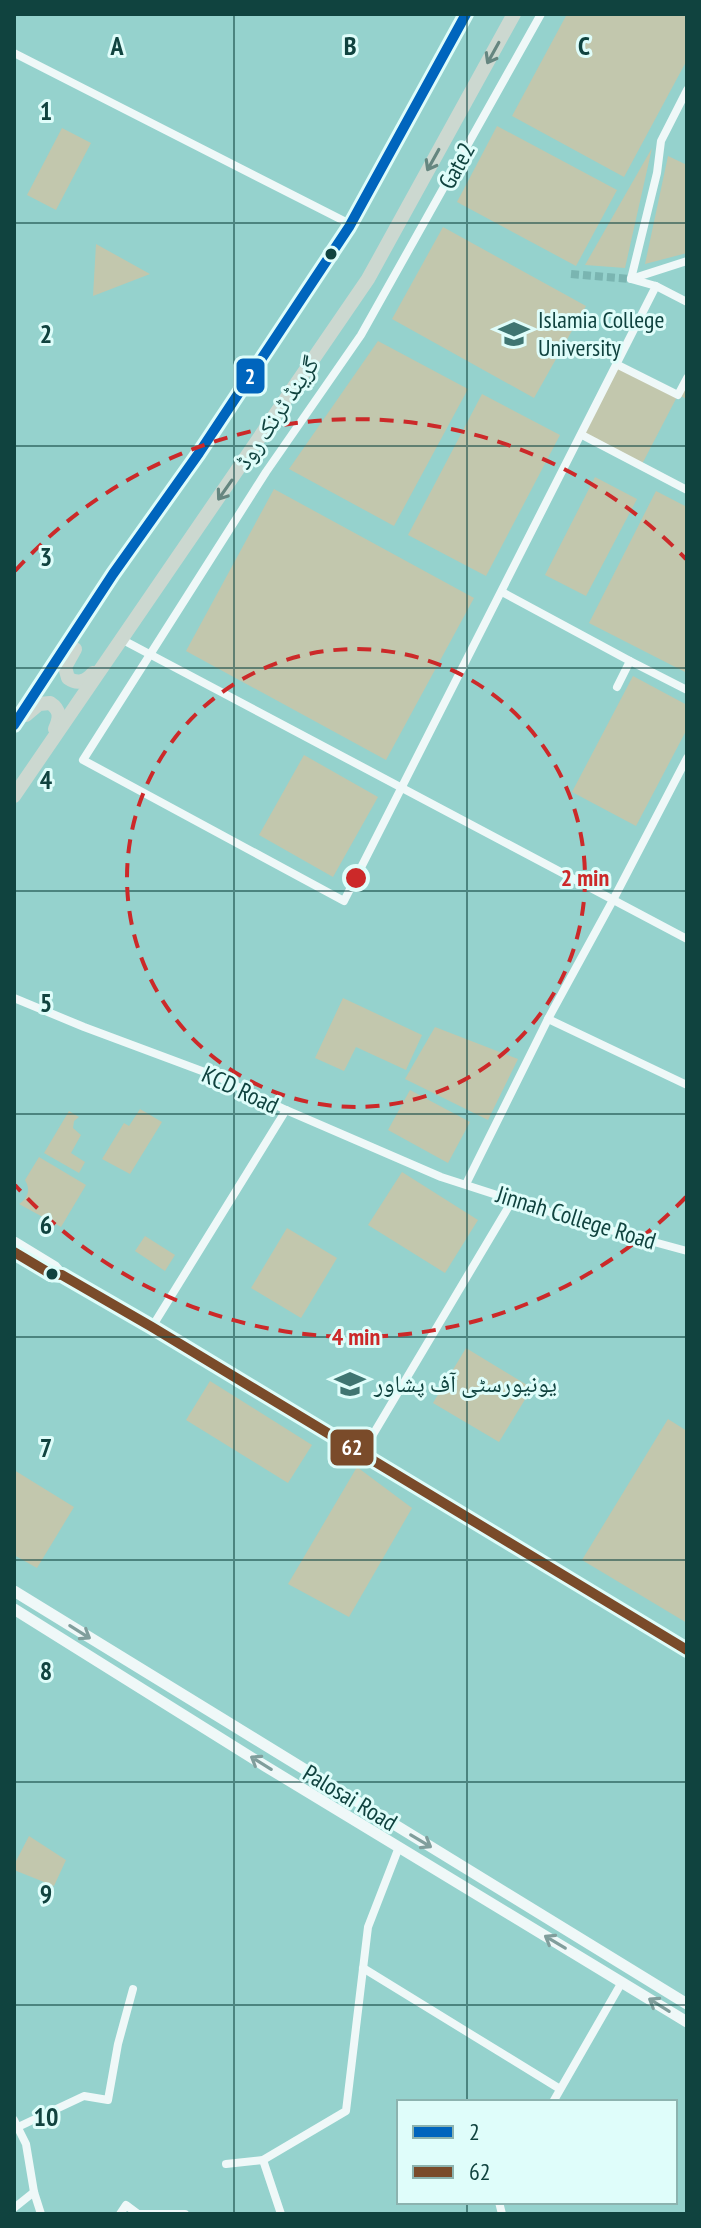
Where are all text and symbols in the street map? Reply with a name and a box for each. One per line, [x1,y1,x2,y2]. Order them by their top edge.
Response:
text: A [109,29,124,62]
text: B [344,29,357,62]
text: C [578,29,590,62]
one-way arrow [484,41,500,64]
text: 1 [40,94,52,127]
street label: Gate2 [431,137,482,194]
one-way arrow [425,148,441,171]
unlabelled marker [323,246,339,262]
place label: Islamia College University [538,304,664,363]
text: 2 [40,317,52,350]
school or university icon: Islamia College University [497,317,531,351]
street label: گرینڈ ٹرنک روڈ [227,350,326,475]
line badge: 2 [235,357,266,395]
text: 2 [245,362,255,390]
one-way arrow [217,479,233,501]
text: 3 [40,540,52,573]
text: 4 [40,763,53,796]
text: 2 min [561,862,609,893]
centre of rings [342,864,370,892]
text: 5 [40,986,52,1019]
street label: KCD Road [197,1058,283,1121]
street label: Jinnah College Road [492,1178,660,1256]
text: 6 [40,1208,52,1241]
unlabelled marker [44,1266,60,1282]
text: 4 min [332,1321,380,1352]
school or university icon: یونیورسٹی آف پشاور [333,1367,367,1401]
place label: یونیورسٹی آف پشاور [373,1368,557,1399]
line badge: 62 [329,1428,375,1467]
text: 7 [40,1431,52,1464]
text: 62 [341,1433,363,1461]
one-way arrow [68,1624,91,1640]
text: 8 [40,1654,52,1687]
one-way arrow [250,1755,273,1771]
street label: Palosai Road [297,1757,403,1838]
one-way arrow [409,1834,432,1850]
text: 9 [40,1877,52,1910]
one-way arrow [544,1933,567,1949]
one-way arrow [648,1996,671,2012]
text: 10 [34,2100,58,2133]
legend [397,2100,677,2204]
text: 2 [469,2116,480,2147]
text: 62 [469,2156,491,2187]

